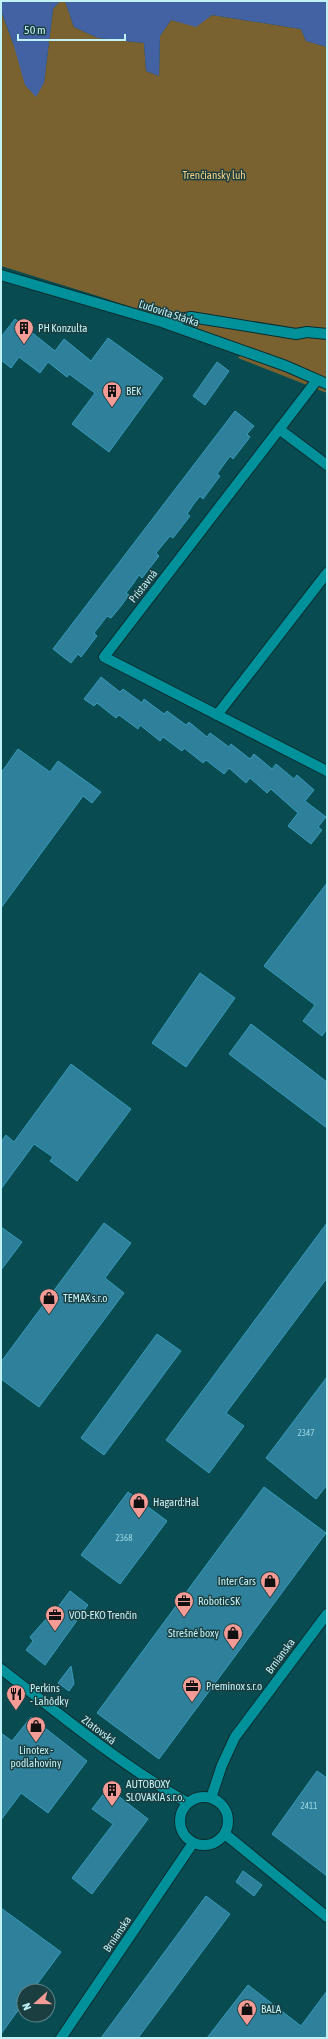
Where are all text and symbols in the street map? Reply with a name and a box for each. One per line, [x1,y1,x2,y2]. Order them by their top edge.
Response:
scale bar [18,16,125,42]
text: 50 m [24,23,46,37]
park label: Trenčiansky luh [182,169,246,181]
street label: Ľudovíta Stárka [137,298,201,328]
building icon: PH Konzulta [13,317,35,345]
place label: PH Konzulta [38,322,87,334]
building icon: BEK [101,380,123,408]
place label: BEK [126,385,142,397]
street label: Prístavná [126,567,160,605]
shop icon: TEMAX s.r.o [38,1287,60,1315]
place label: TEMAX s.r.o [63,1292,108,1304]
house number: 2347 [298,1428,314,1438]
shop icon: Hagard:Hal [128,1491,150,1519]
place label: Hagard:Hal [153,1496,199,1508]
house number: 2368 [116,1533,132,1543]
shop icon: Inter Cars [259,1570,281,1598]
place label: Inter Cars [218,1575,256,1587]
office icon: Robotic SK [173,1590,195,1618]
place label: Robotic SK [198,1595,241,1607]
office icon: VOD-EKO Trenčín [44,1604,66,1632]
place label: VOD-EKO Trenčín [69,1609,137,1621]
shop icon: Strešné boxy [222,1622,244,1650]
place label: Strešné boxy [168,1627,219,1639]
street label: Brnianska [263,1636,297,1676]
office icon: Preminox s.r.o [181,1675,203,1703]
place label: Preminox s.r.o [206,1680,262,1692]
place label: Perkins - Lahôdky [30,1682,69,1707]
restaurant icon: Perkins - Lahôdky [5,1683,27,1711]
street label: Zlatovská [80,1713,118,1747]
shop icon: Linotex - podlahoviny [25,1715,47,1743]
place label: Linotex - podlahoviny [11,1744,62,1769]
place label: AUTOBOXY SLOVAKIA s.r.o. [126,1778,184,1803]
building icon: AUTOBOXY SLOVAKIA s.r.o. [101,1779,123,1807]
house number: 2411 [301,1801,317,1811]
street label: Brnianska [101,1914,133,1954]
north arrow [16,1983,56,2023]
shop icon: BALA [236,1998,258,2026]
text: N [20,2001,33,2012]
place label: BALA [261,2003,282,2015]

